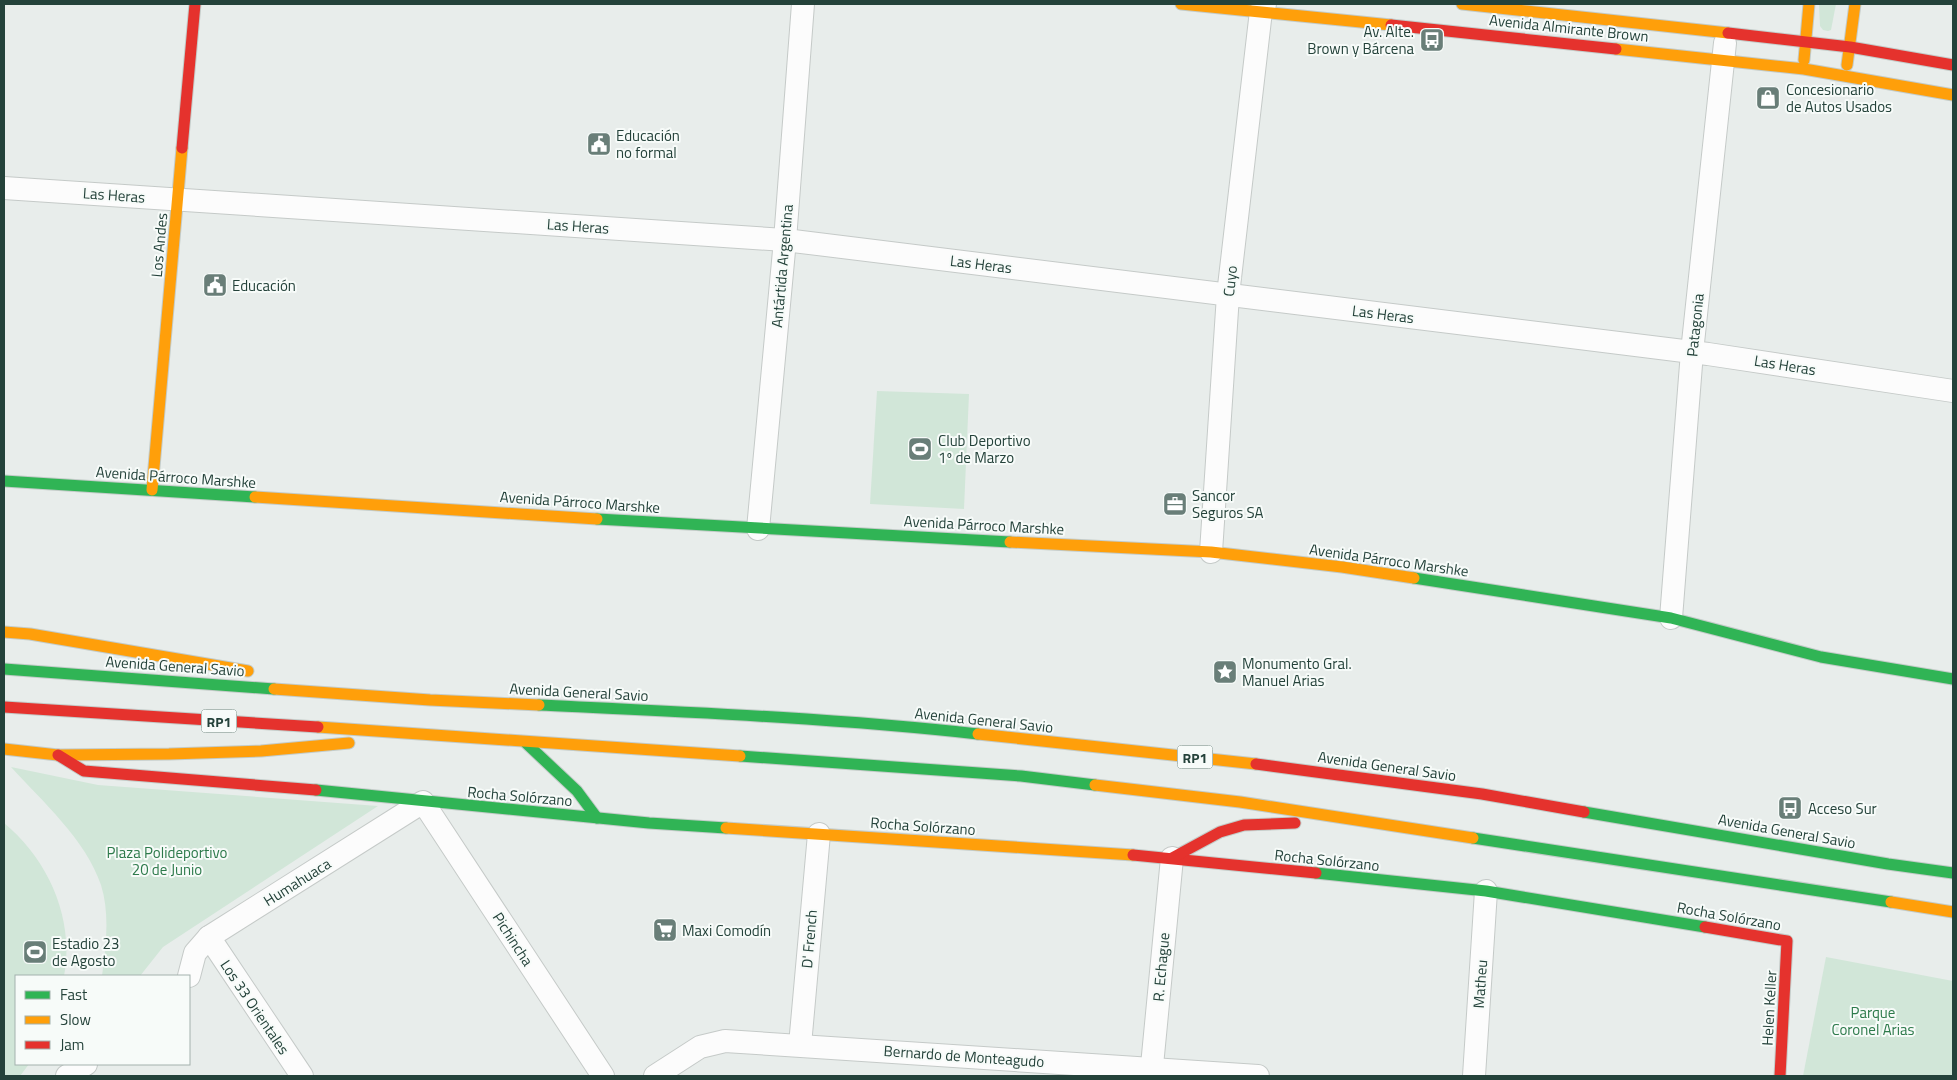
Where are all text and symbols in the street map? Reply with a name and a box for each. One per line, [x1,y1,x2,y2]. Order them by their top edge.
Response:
street label: Avenida Almirante Brown [1488,8,1650,48]
place label: Av. Alte. Brown y Bárcena [1307,20,1414,60]
bus stop icon: Av. Alte. Brown y Bárcena [1419,27,1445,53]
place label: Concesionario de Autos Usados [1786,78,1892,118]
shop icon: Concesionario de Autos Usados [1755,85,1781,111]
place label: Educación no formal [616,124,680,164]
public building icon: Educación no formal [586,131,612,157]
street label: Las Heras [82,181,146,209]
street label: Antártida Argentina [765,203,799,329]
street label: Los Andes [145,212,173,278]
street label: Las Heras [546,212,610,240]
street label: Las Heras [949,249,1013,279]
street label: Cuyo [1217,264,1243,298]
public building icon: Educación [202,272,228,298]
place label: Educación [232,274,296,297]
street label: Patagonia [1680,292,1710,358]
street label: Las Heras [1351,299,1415,329]
street label: Las Heras [1752,349,1818,381]
place label: Club Deportivo 1º de Marzo [938,429,1031,469]
sports icon: Club Deportivo 1º de Marzo [907,436,933,462]
street label: Avenida Párroco Marshke [95,460,257,494]
place label: Sancor Seguros SA [1192,484,1264,524]
street label: Avenida Párroco Marshke [499,485,661,519]
office icon: Sancor Seguros SA [1162,491,1188,517]
street label: Avenida Párroco Marshke [903,509,1065,541]
street label: Avenida Párroco Marshke [1308,537,1470,583]
street label: Avenida General Savio [105,650,245,682]
place label: Monumento Gral. Manuel Arias [1242,652,1352,692]
place icon: Monumento Gral. Manuel Arias [1212,659,1238,685]
street label: Avenida General Savio [509,677,649,707]
street label: Avenida General Savio [914,701,1055,739]
road number: RP1 [202,709,236,732]
street label: Avenida General Savio [1316,745,1458,787]
road number: RP1 [1178,746,1212,769]
street label: Rocha Solórzano [467,780,574,812]
bus stop icon: Acceso Sur [1777,795,1803,821]
place label: Acceso Sur [1808,797,1877,820]
street label: Avenida General Savio [1716,808,1858,854]
street label: Rocha Solórzano [870,811,976,841]
park label: Plaza Polideportivo 20 de Junio [106,841,228,881]
street label: Rocha Solórzano [1273,843,1381,877]
street label: Humahuaca [259,852,336,912]
street label: Rocha Solórzano [1675,896,1783,936]
street label: Pichincha [487,907,539,971]
street label: D' French [795,909,823,969]
supermarket icon: Maxi Comodín [652,917,678,943]
place label: Maxi Comodín [682,919,771,942]
street label: R. Echague [1147,931,1175,1003]
place label: Estadio 23 de Agosto [52,932,119,972]
sports icon: Estadio 23 de Agosto [22,939,48,965]
street label: Los 33 Orientales [215,955,295,1059]
street label: Matheu [1467,959,1493,1009]
street label: Helen Keller [1756,970,1782,1046]
legend [15,975,190,1065]
text: Fast [60,983,88,1006]
park label: Parque Coronel Arias [1831,1001,1915,1041]
text: Slow [60,1008,91,1031]
text: Jam [60,1033,84,1056]
street label: Bernardo de Monteagudo [883,1039,1045,1073]

